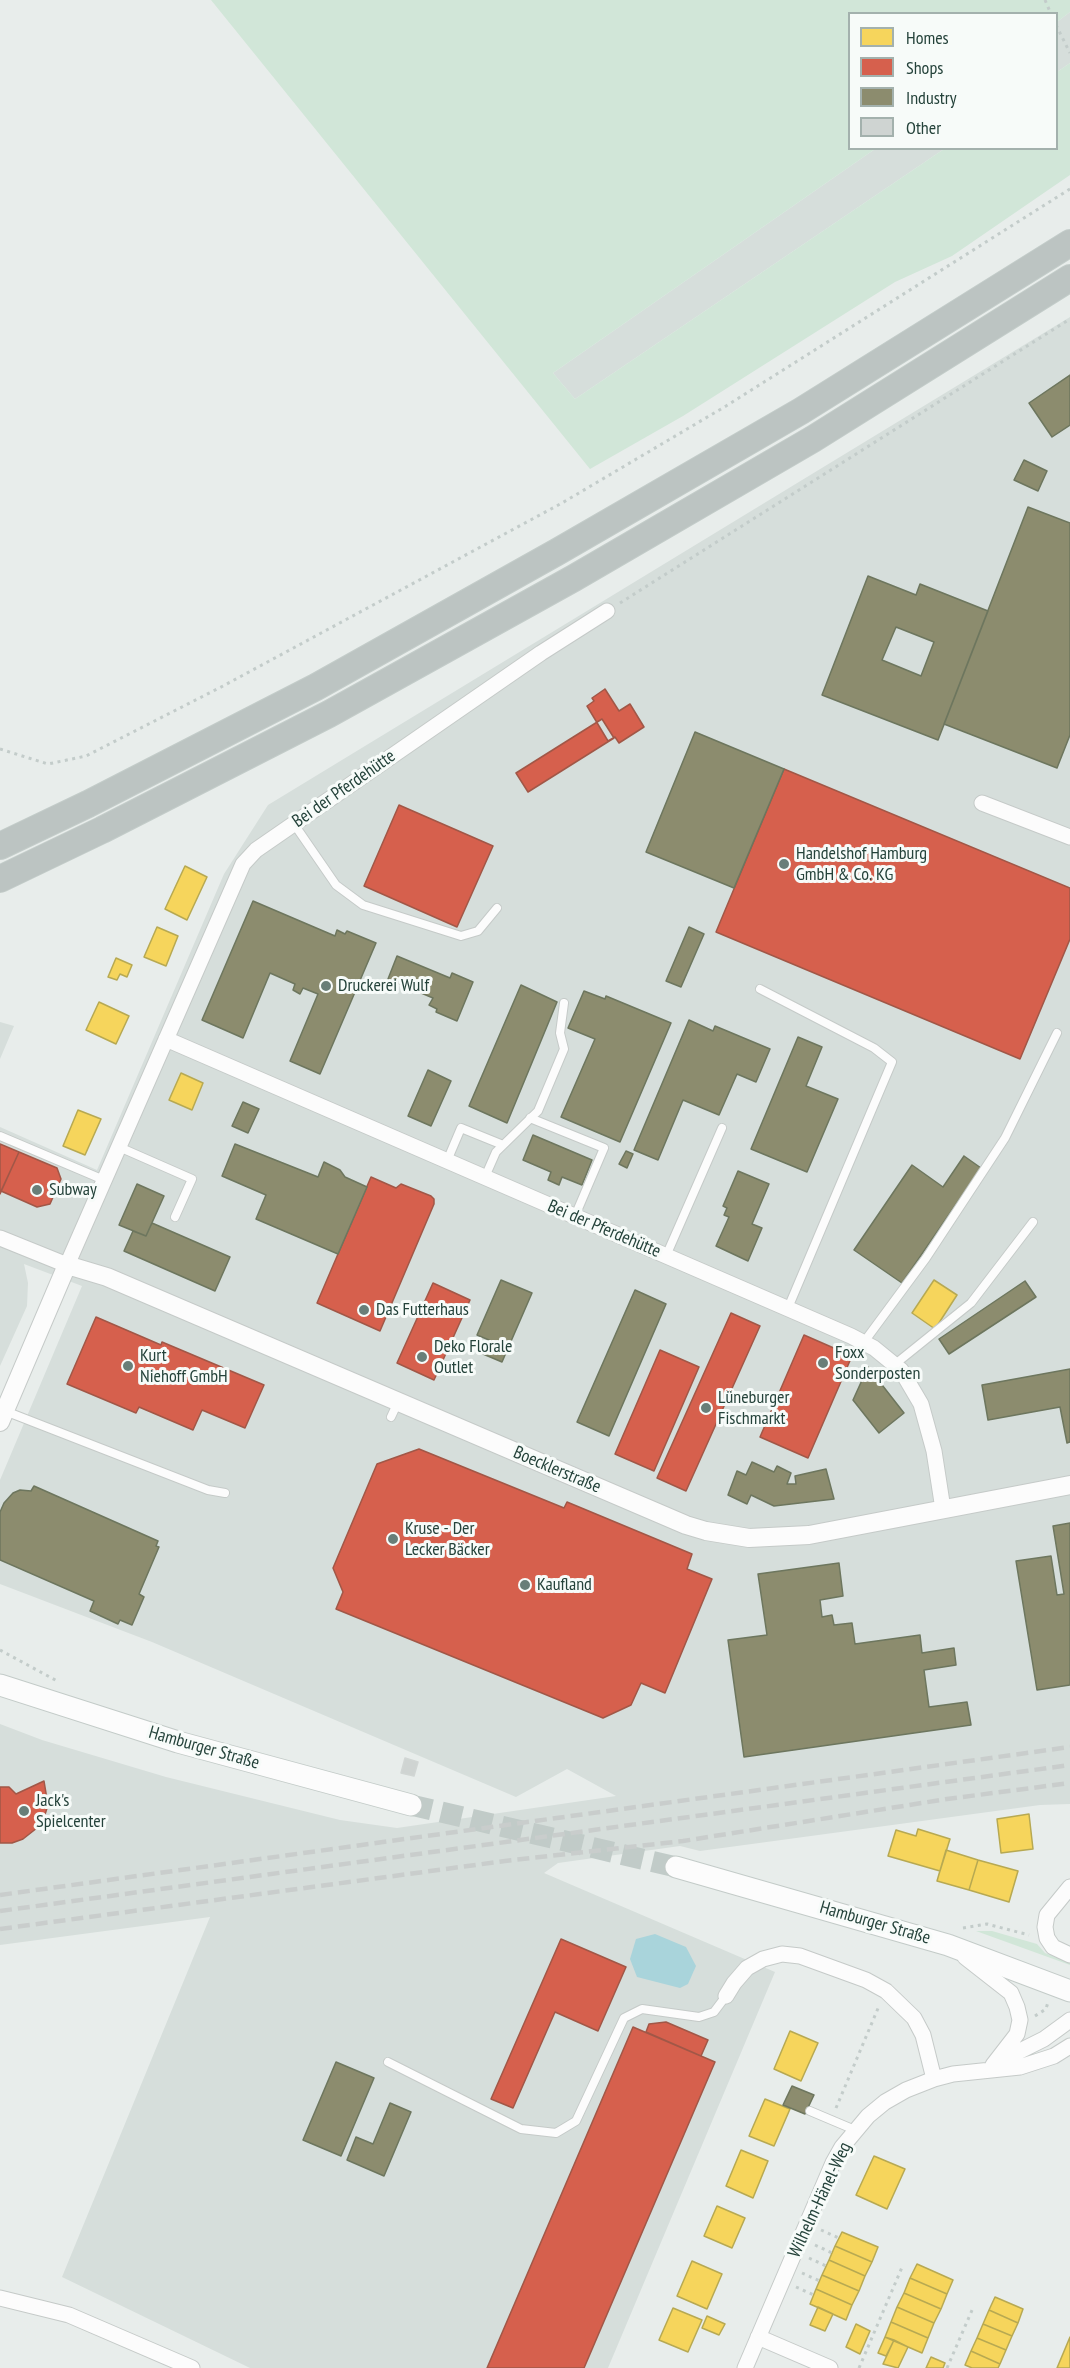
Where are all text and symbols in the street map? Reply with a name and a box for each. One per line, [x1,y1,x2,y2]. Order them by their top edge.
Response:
legend [848,12,1058,150]
text: Homes [906,26,949,49]
text: Shops [906,56,943,79]
text: Industry [906,86,956,109]
text: Other [906,116,941,139]
street label: Bei der Pferdehütte [288,746,400,832]
place label: Handelshof Hamburg GmbH & Co. KG [796,843,927,886]
marker: Handelshof Hamburg GmbH & Co. KG [777,857,791,871]
place label: Druckerei Wulf [338,975,429,997]
marker: Druckerei Wulf [319,979,333,993]
place label: Subway [49,1179,97,1201]
marker: Subway [30,1183,44,1197]
street label: Bei der Pferdehütte [544,1195,664,1263]
place label: Das Futterhaus [376,1299,469,1321]
marker: Das Futterhaus [357,1303,371,1317]
place label: Deko Florale Outlet [434,1336,512,1378]
place label: Foxx Sonderposten [835,1342,920,1384]
place label: Kurt Niehoff GmbH [140,1345,228,1388]
marker: Deko Florale Outlet [415,1350,429,1364]
marker: Foxx Sonderposten [816,1356,830,1370]
marker: Kurt Niehoff GmbH [121,1359,135,1373]
place label: Lüneburger Fischmarkt [718,1387,789,1430]
marker: Lüneburger Fischmarkt [699,1401,713,1415]
street label: Boecklerstraße [510,1442,604,1498]
place label: Kruse - Der Lecker Bäcker [405,1518,490,1561]
marker: Kruse - Der Lecker Bäcker [386,1532,400,1546]
place label: Kaufland [537,1574,592,1596]
marker: Kaufland [518,1578,532,1592]
street label: Hamburger Straße [146,1722,262,1774]
place label: Jack's Spielcenter [36,1790,106,1832]
marker: Jack's Spielcenter [17,1804,31,1818]
street label: Hamburger Straße [817,1897,933,1949]
street label: Wilhelm-Hänel-Weg [784,2139,856,2261]

